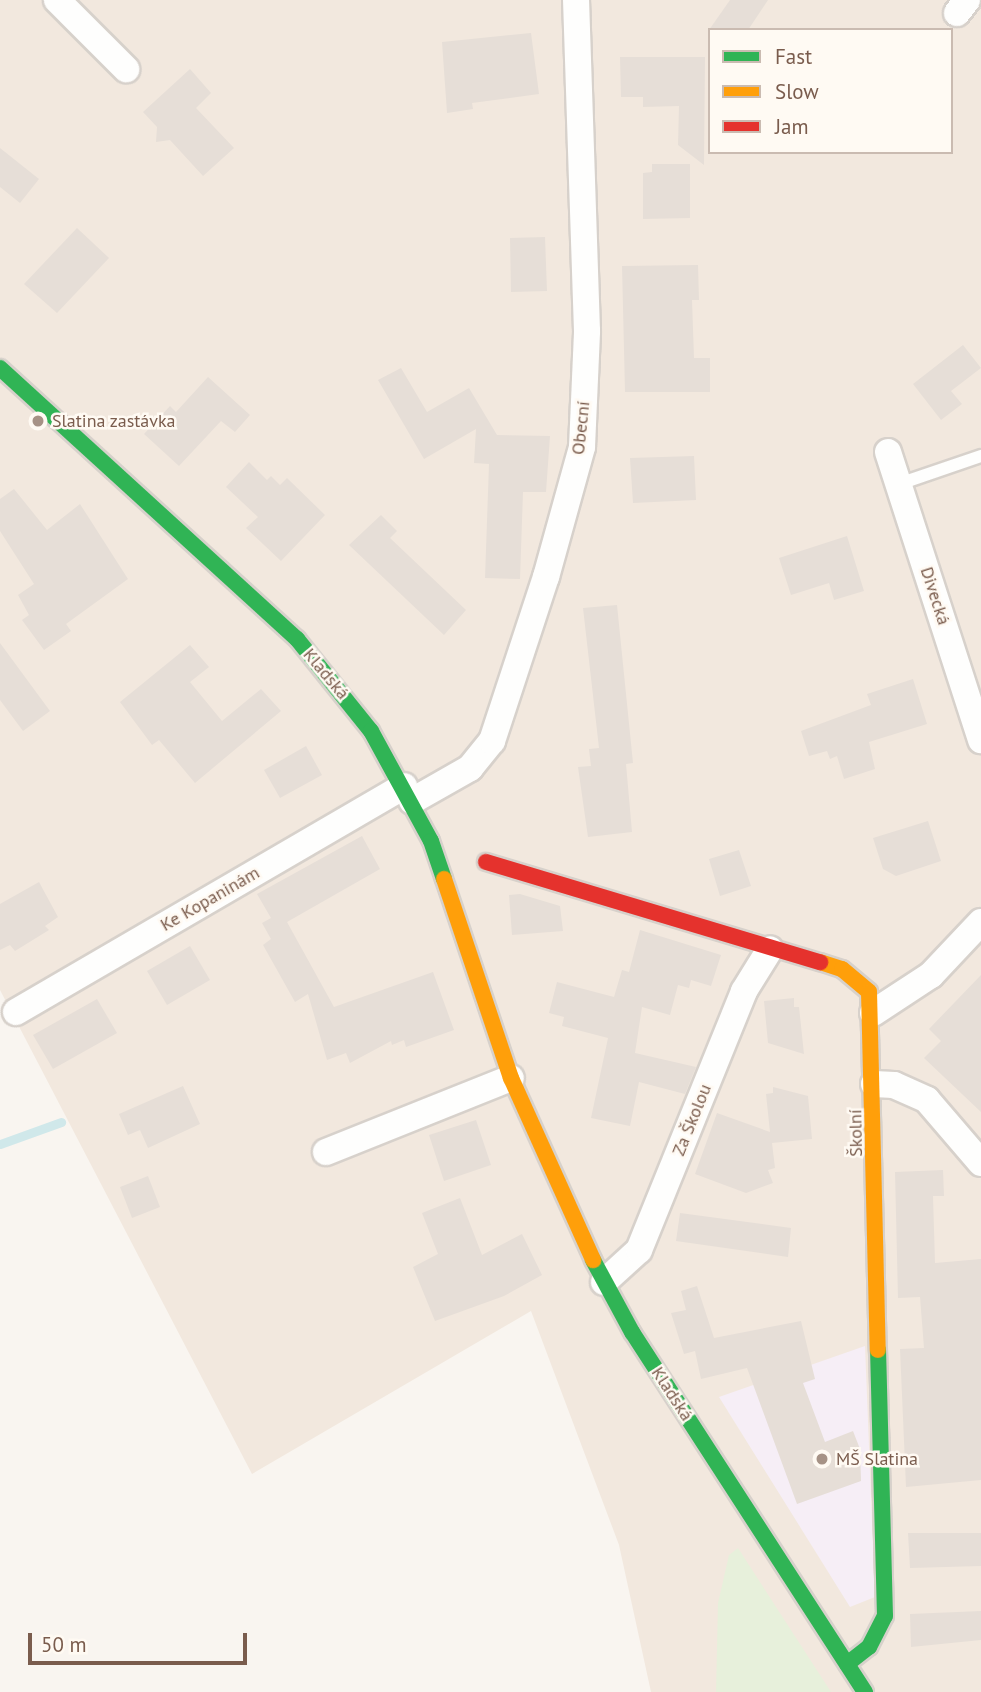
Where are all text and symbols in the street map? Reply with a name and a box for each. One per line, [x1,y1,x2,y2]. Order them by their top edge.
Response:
legend [708,28,953,154]
text: Fast [775,43,812,70]
text: Slow [775,78,819,105]
text: Jam [775,113,809,140]
street label: Obecní [567,400,595,456]
place label: Slatina zastávka [52,410,176,432]
marker: Slatina zastávka [30,413,46,429]
street label: Divecká [916,564,954,628]
street label: Kladská [298,644,354,704]
street label: Ke Kopaninám [157,862,263,936]
street label: Za Školou [668,1081,716,1159]
street label: Školní [845,1109,867,1157]
street label: Kladská [647,1363,697,1425]
place label: MŠ Slatina [836,1448,918,1470]
marker: MŠ Slatina [814,1451,830,1467]
scale bar [32,1618,250,1662]
text: 50 m [41,1631,87,1658]

